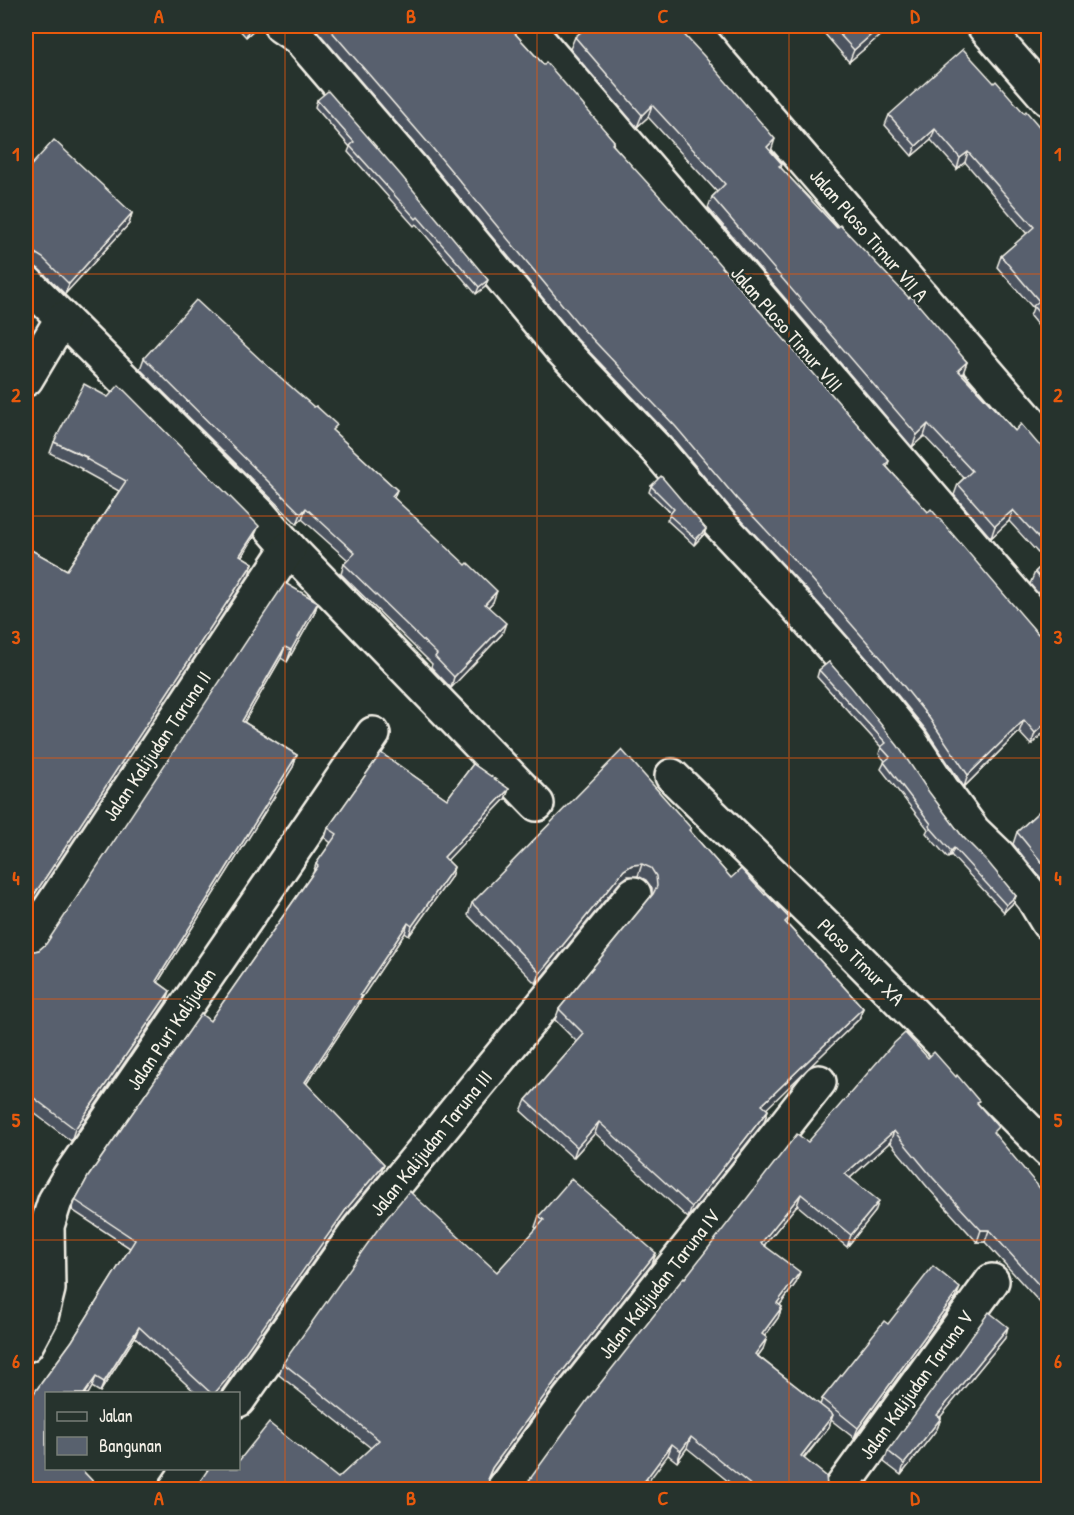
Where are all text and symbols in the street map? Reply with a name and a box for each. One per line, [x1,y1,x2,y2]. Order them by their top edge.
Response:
text: A [154,2,164,29]
text: B [406,2,416,29]
text: C [658,2,669,29]
text: D [910,2,920,29]
text: 1 [12,140,20,167]
text: 1 [1054,140,1062,167]
street label: Jalan Ploso Timur VII A [804,162,935,307]
street label: Jalan Ploso Timur VIII [725,260,850,397]
text: 2 [11,381,21,408]
text: 2 [1053,381,1063,408]
text: 3 [12,623,21,650]
text: 3 [1054,623,1063,650]
street label: Jalan Kalijudan Taruna II [96,665,217,826]
text: 4 [12,864,20,891]
text: 4 [1054,864,1062,891]
street label: Ploso Timur XA [812,912,911,1011]
street label: Jalan Puri Kalijudan [120,962,221,1095]
street label: Jalan Kalijudan Taruna III [363,1064,498,1221]
text: 5 [12,1106,21,1133]
text: 5 [1054,1106,1063,1133]
street label: Jalan Kalijudan Taruna IV [592,1203,726,1364]
street label: Jalan Kalijudan Taruna V [852,1304,979,1465]
text: 6 [12,1347,20,1374]
text: 6 [1054,1347,1062,1374]
legend [45,1392,240,1470]
text: Jalan [99,1403,133,1428]
text: Bangunan [99,1433,162,1458]
text: A [154,1484,164,1511]
text: B [406,1484,416,1511]
text: C [658,1484,669,1511]
text: D [910,1484,920,1511]

